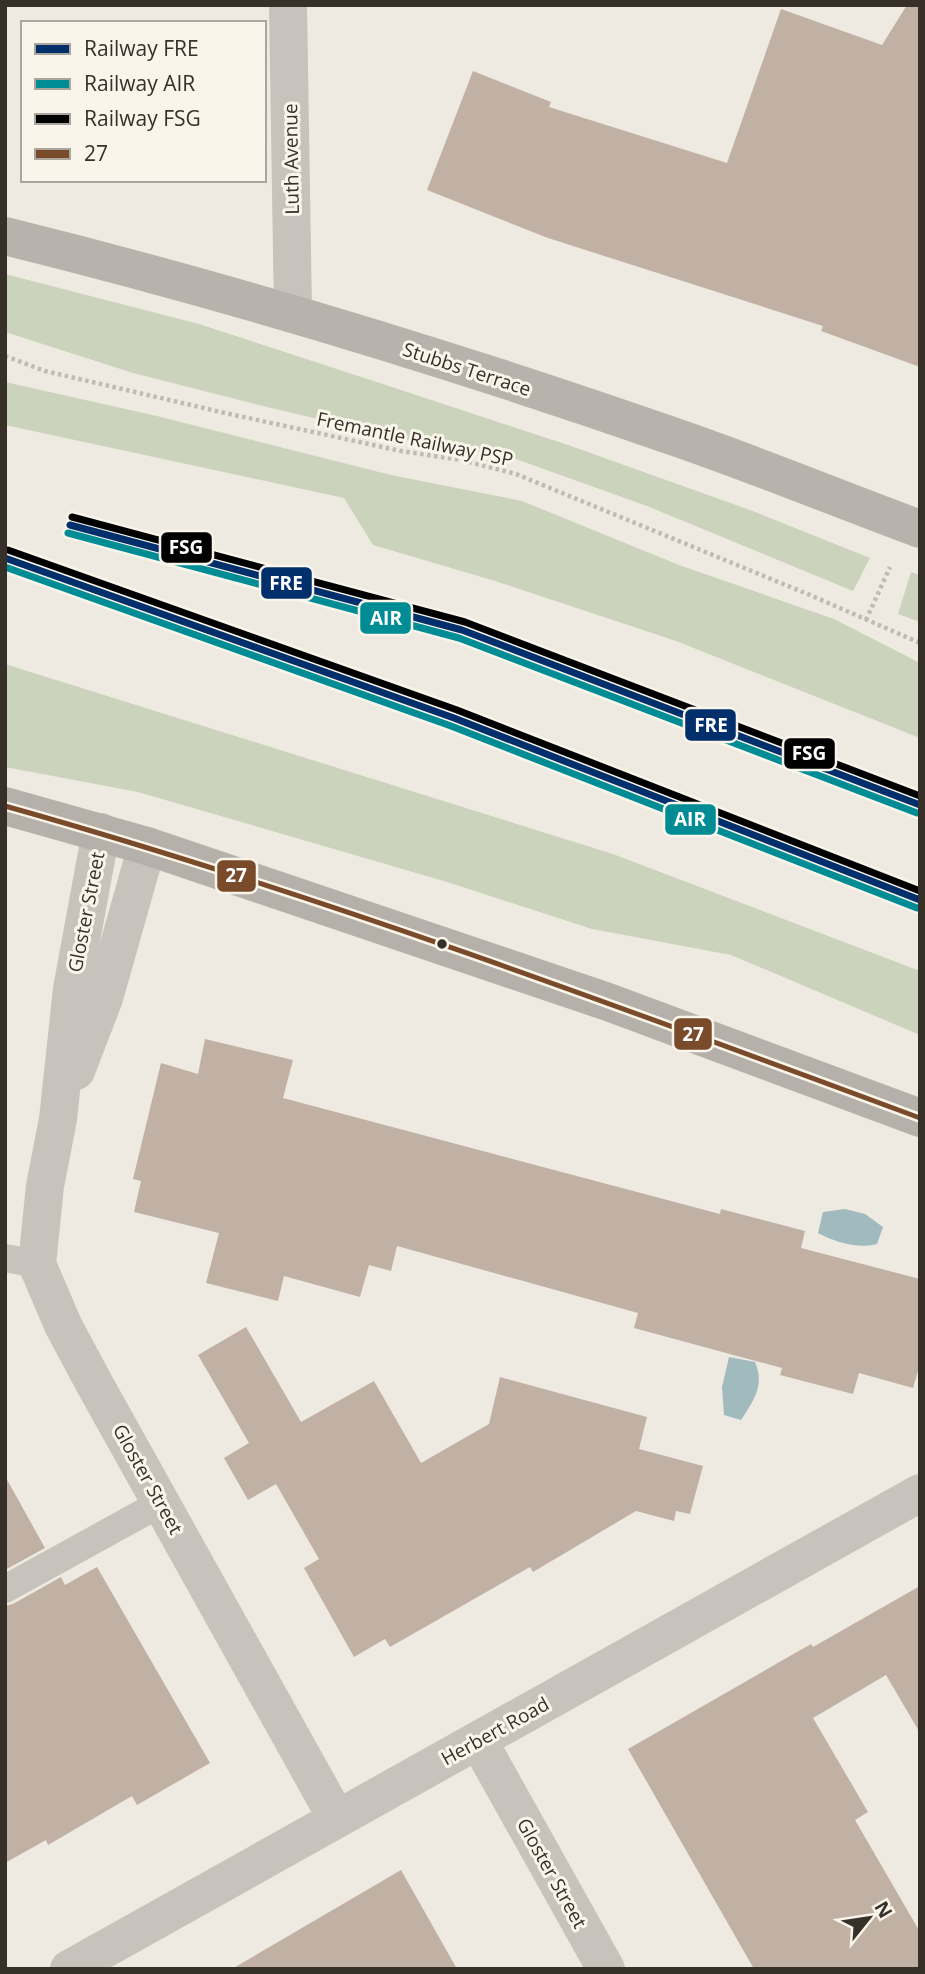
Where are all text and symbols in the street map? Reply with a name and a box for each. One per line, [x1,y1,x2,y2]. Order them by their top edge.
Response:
legend [21,21,266,182]
text: Railway FRE [84,34,199,62]
text: Railway AIR [84,69,195,97]
street label: Luth Avenue [277,103,305,215]
text: Railway FSG [84,104,201,132]
text: 27 [84,139,108,167]
street label: Stubbs Terrace [400,336,534,402]
street label: Fremantle Railway PSP [314,405,516,473]
line badge: FSG [160,531,213,564]
text: FSG [169,534,203,560]
line badge: FRE [260,566,313,600]
text: FRE [269,570,303,596]
line badge: AIR [359,601,412,635]
text: AIR [370,605,402,631]
line badge: FRE [684,708,737,742]
text: FRE [694,712,728,738]
line badge: FSG [783,737,836,770]
text: FSG [792,740,826,766]
line badge: AIR [664,803,717,836]
text: AIR [674,806,706,832]
street label: Gloster Street [62,849,110,975]
line badge: 27 [216,859,257,893]
text: 27 [225,862,247,888]
unlabelled marker [435,937,449,951]
line badge: 27 [673,1017,713,1051]
text: 27 [682,1021,704,1047]
street label: Gloster Street [107,1419,189,1539]
street label: Herbert Road [436,1691,554,1771]
street label: Gloster Street [511,1813,593,1933]
north arrow [834,1883,904,1953]
text: N [869,1896,899,1923]

